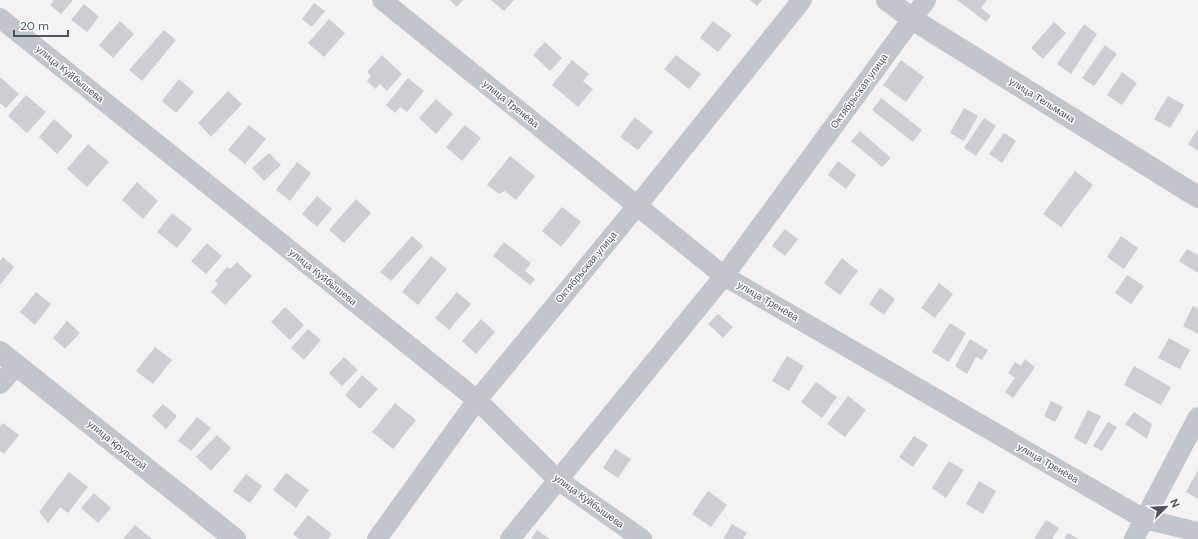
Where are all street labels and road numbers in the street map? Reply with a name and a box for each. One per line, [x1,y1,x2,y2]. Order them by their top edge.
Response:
street label: улица Куйбышева [33,43,107,106]
street label: Октябрьская улица [827,51,891,131]
street label: улица Тельмана [1007,74,1078,126]
street label: улица Тренёва [480,77,542,131]
street label: Октябрьская улица [552,228,620,305]
street label: улица Куйбышева [286,246,360,309]
street label: улица Тренёва [735,278,801,324]
street label: улица Крупской [85,417,149,473]
street label: улица Тренёва [1015,440,1081,486]
street label: улица Куйбышева [551,471,627,531]

